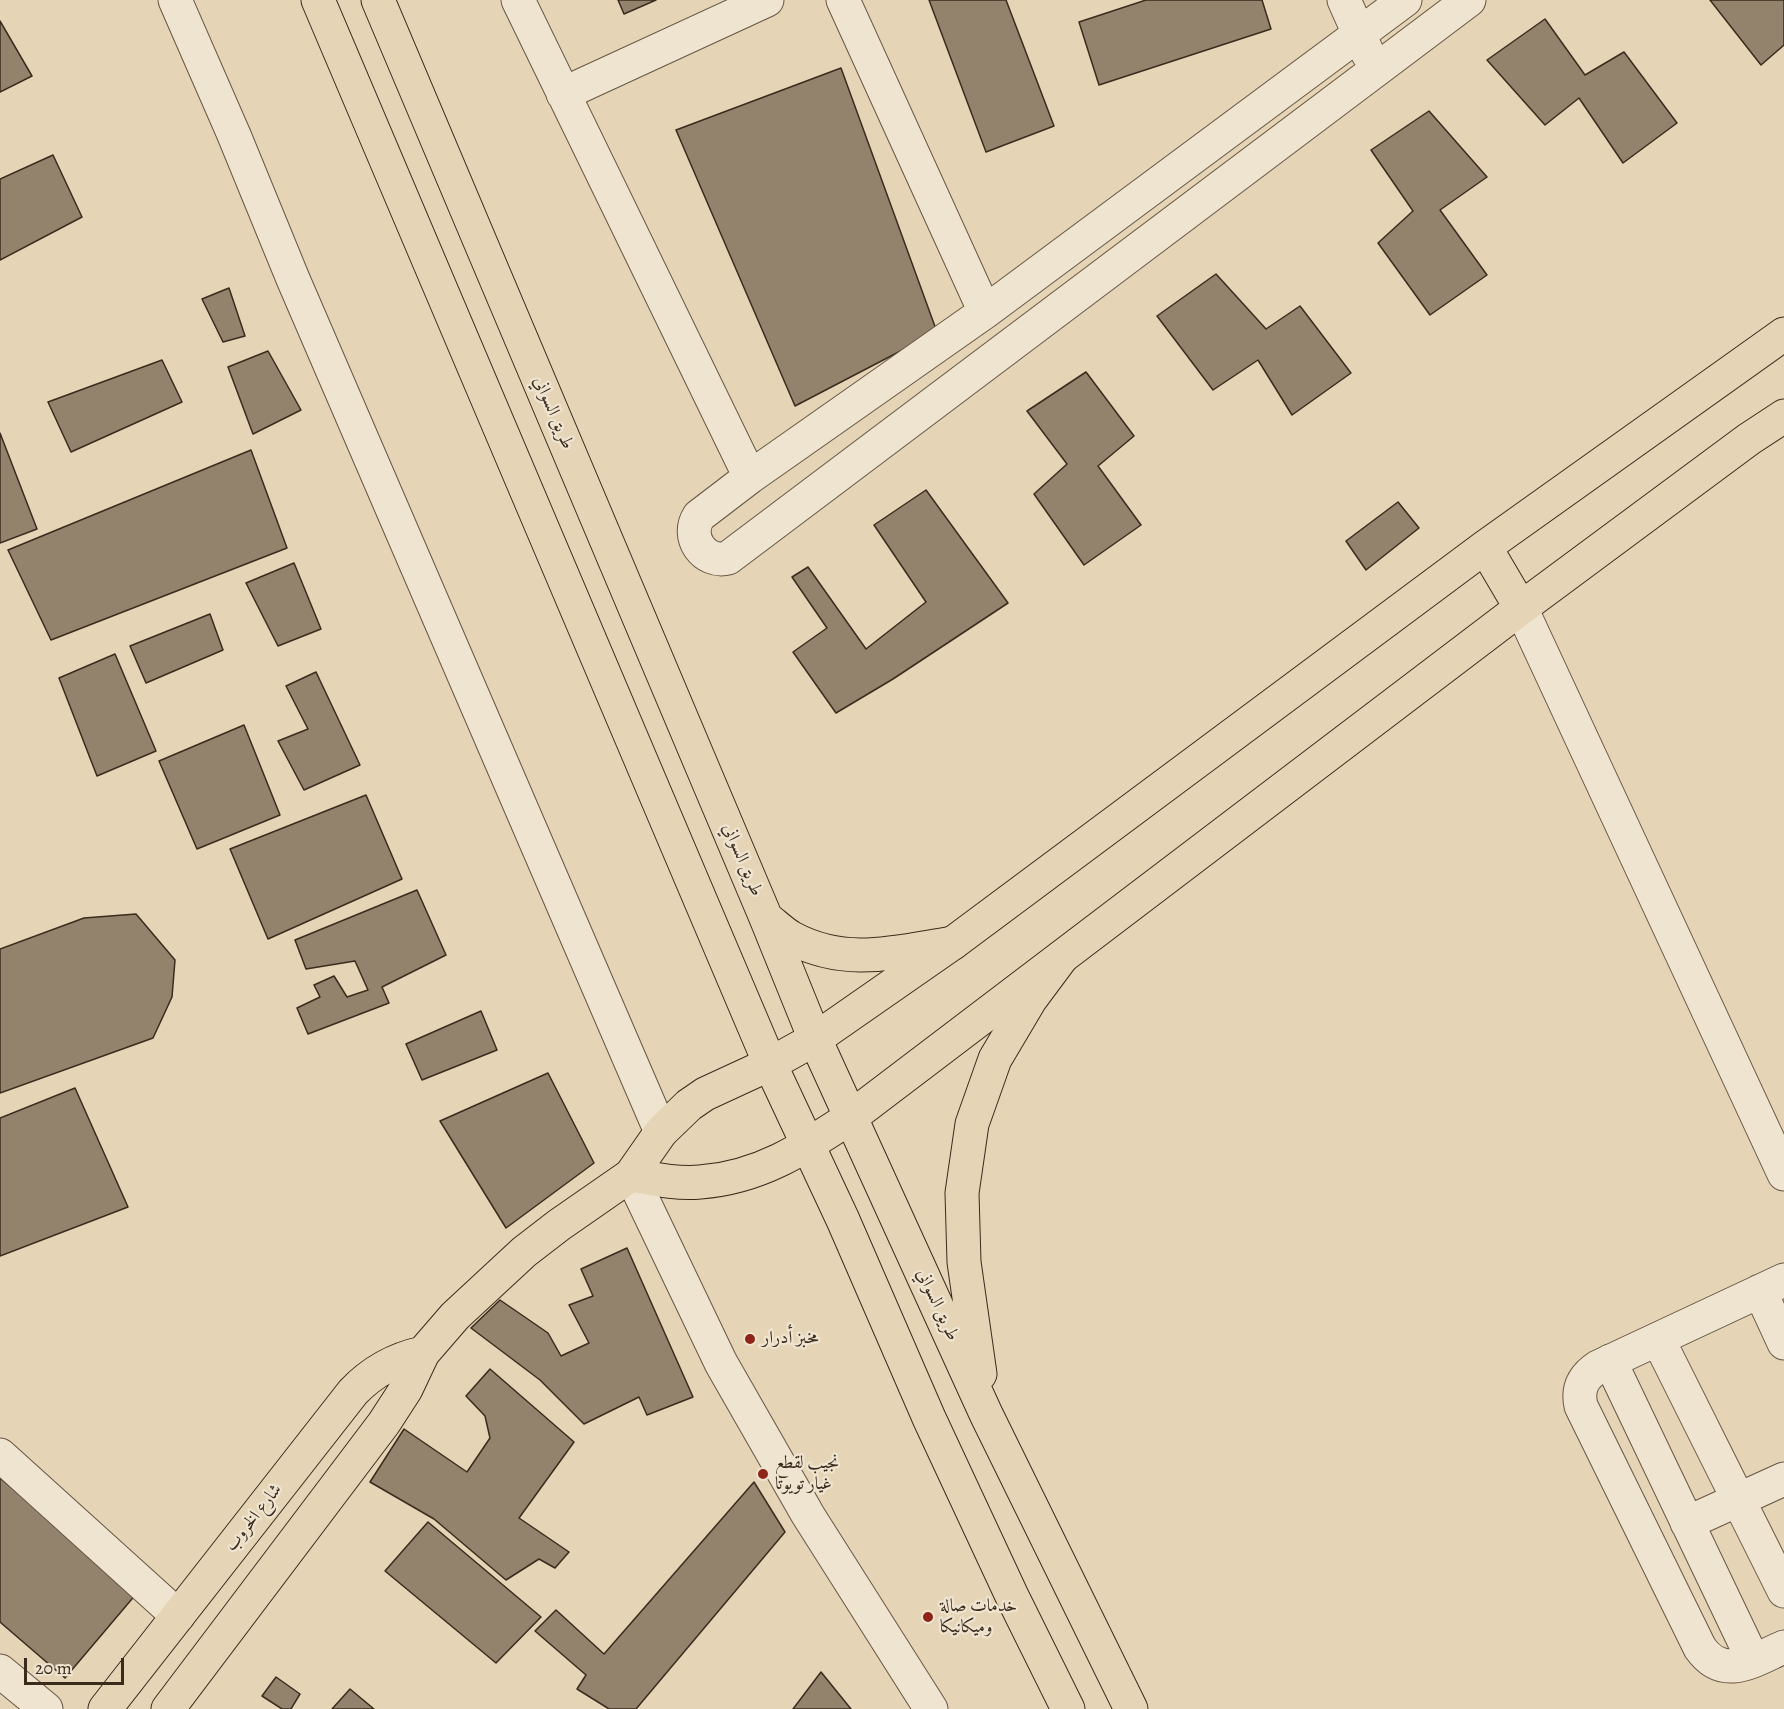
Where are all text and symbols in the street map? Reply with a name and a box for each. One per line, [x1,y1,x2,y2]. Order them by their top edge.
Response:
street label: طريق السواني [528,373,578,453]
street label: طريق السواني [717,820,767,900]
street label: طريق السواني [911,1266,963,1344]
place label: مخبز أدرار [762,1328,819,1350]
marker: مخبز أدرار [743,1332,757,1346]
place label: نجيب لقطع غيار تويوتا [775,1453,839,1496]
marker: نجيب لقطع غيار تويوتا [756,1467,770,1481]
street label: شارع الخروب [221,1480,287,1556]
place label: خدمات صالة وميكانيكا [940,1596,1017,1638]
marker: خدمات صالة وميكانيكا [921,1610,935,1624]
scale bar [27,1646,128,1684]
text: 20 m [35,1656,72,1680]

